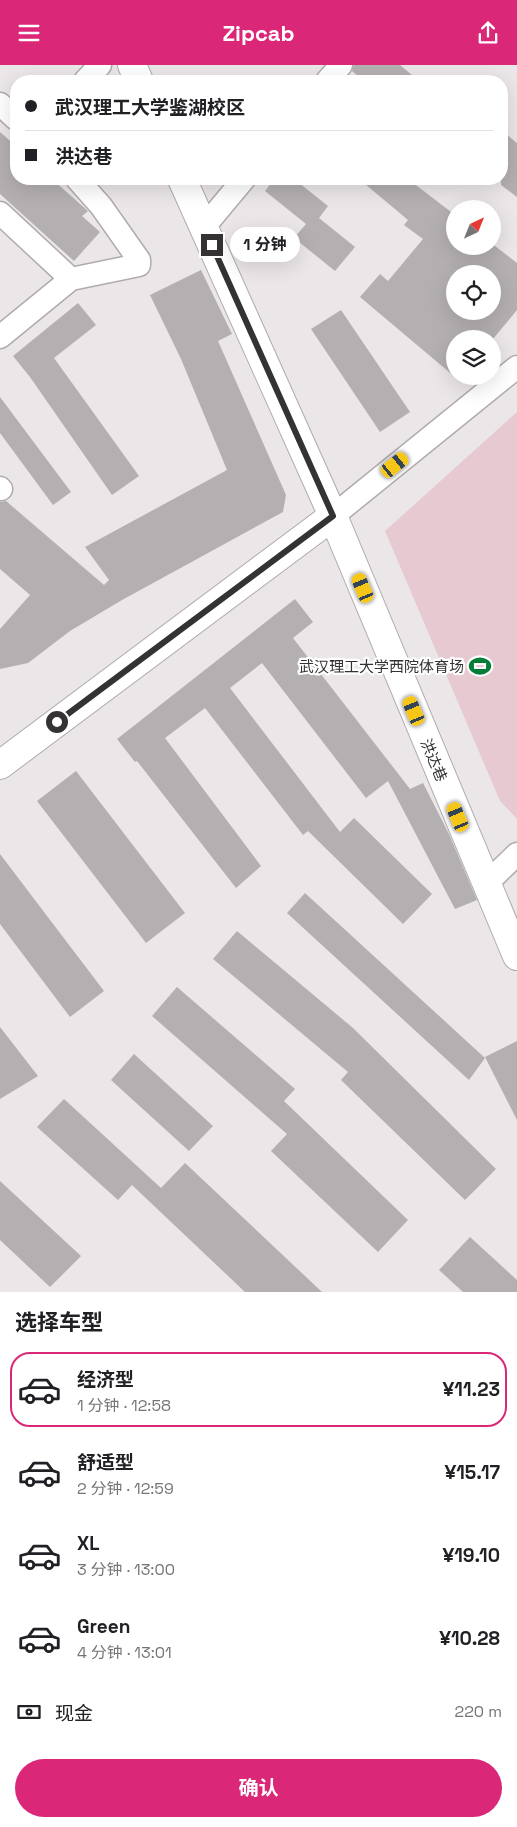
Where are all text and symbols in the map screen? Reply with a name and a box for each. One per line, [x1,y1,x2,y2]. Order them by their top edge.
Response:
icon: menu [15,19,43,47]
text: Zipcab [222,19,295,47]
icon: share [474,19,502,47]
text: 武汉理工大学鉴湖校区 [55,95,245,120]
text: 洪达巷 [55,144,112,169]
north arrow [446,200,501,255]
map controls [446,200,501,385]
callout: 1 分钟 [230,227,300,263]
route end [201,234,223,256]
text: 1 分钟 [243,234,287,255]
button: locate [446,265,501,320]
button: layers [446,330,501,385]
car [378,450,411,480]
car [350,571,375,605]
sports icon: 武汉理工大学西院体育场 [467,653,493,679]
place label: 武汉理工大学西院体育场 [299,657,464,676]
car [401,694,426,728]
route start [46,711,68,733]
street label: 洪达巷 [416,736,452,784]
car [445,800,470,834]
text: 选择车型 [15,1308,103,1336]
icon: car [17,1367,62,1412]
text: 经济型 [77,1367,134,1392]
text: ¥11.23 [443,1377,500,1402]
text: 1 分钟 · 12:58 [77,1395,171,1416]
icon: car [17,1450,62,1495]
text: 舒适型 [77,1450,134,1475]
text: ¥15.17 [444,1460,500,1485]
text: 2 分钟 · 12:59 [77,1478,174,1499]
text: XL [77,1531,100,1556]
icon: car [17,1533,62,1578]
text: ¥19.10 [443,1543,500,1568]
text: 3 分钟 · 13:00 [77,1559,175,1580]
text: Green [77,1614,130,1639]
icon: car [17,1616,62,1661]
text: ¥10.28 [439,1626,500,1651]
text: 4 分钟 · 13:01 [77,1642,172,1663]
icon: cash [15,1698,43,1726]
text: 现金 [55,1701,93,1726]
text: 220 m [455,1701,502,1722]
button: 确认 [15,1759,502,1817]

